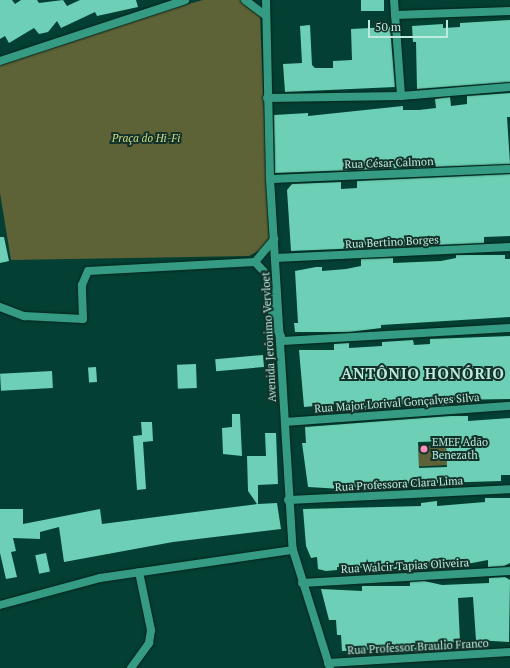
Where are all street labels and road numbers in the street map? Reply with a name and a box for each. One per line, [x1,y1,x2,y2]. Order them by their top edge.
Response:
street label: Rua César Calmon [344,155,434,171]
street label: Rua Bertino Borges [345,233,439,251]
street label: Avenida Jerônimo Vervloet [259,271,279,403]
street label: Rua Major Lorival Gonçalves Silva [314,391,480,415]
street label: Rua Professora Clara Lima [335,474,463,494]
street label: Rua Walcir Tapias Oliveira [340,556,470,576]
street label: Rua Professor Braulio Franco [347,637,489,657]

